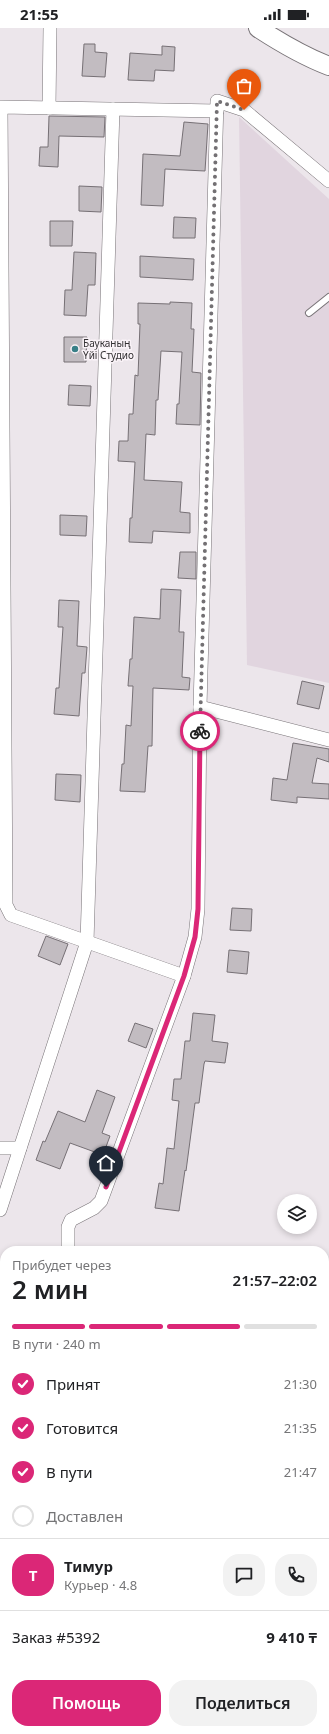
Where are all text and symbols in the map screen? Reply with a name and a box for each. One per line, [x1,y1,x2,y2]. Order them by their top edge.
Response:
text: 21:55 [20,4,59,24]
pin [227,69,261,110]
icon: bag [233,75,255,97]
place label: Бауканың Үйі Студио [83,336,134,362]
marker: Бауканың Үйі Студио [70,344,80,354]
courier [180,711,220,751]
icon: bike [189,720,211,742]
pin [89,1146,123,1187]
icon: home [95,1152,117,1174]
map controls [277,1194,317,1234]
button: layers [277,1194,317,1234]
text: Прибудет через [12,1256,111,1274]
text: 21:57–22:02 [233,1270,317,1290]
text: 2 мин [12,1271,88,1307]
text: В пути · 240 m [12,1335,101,1353]
icon: check [12,1373,34,1395]
text: Принят [46,1374,100,1394]
text: 21:30 [284,1375,317,1393]
icon: check [12,1417,34,1439]
text: Готовится [46,1418,118,1438]
text: 21:35 [284,1419,317,1437]
icon: check [12,1461,34,1483]
text: В пути [46,1462,93,1482]
text: 21:47 [284,1463,317,1481]
text: Доставлен [46,1506,123,1526]
button: chat [223,1554,265,1596]
button: phone [275,1554,317,1596]
text: Тимур [64,1556,113,1576]
text: Т [29,1565,37,1585]
text: Курьер · 4.8 [64,1576,137,1594]
text: Заказ #5392 [12,1627,100,1647]
text: 9 410 ₸ [266,1627,317,1647]
button: Помощь [12,1680,161,1726]
button: Поделиться [169,1680,317,1726]

